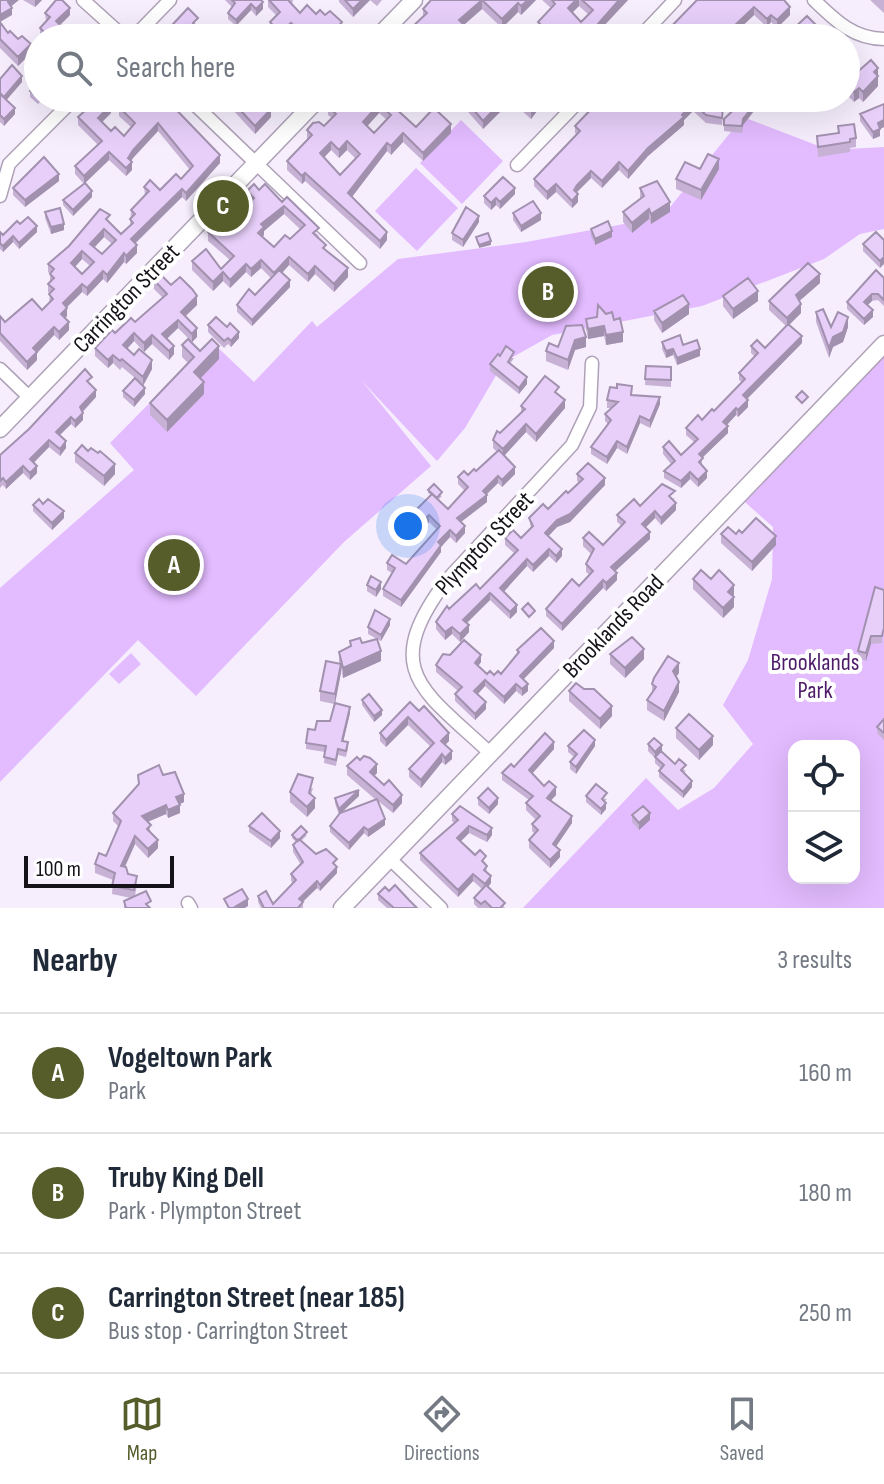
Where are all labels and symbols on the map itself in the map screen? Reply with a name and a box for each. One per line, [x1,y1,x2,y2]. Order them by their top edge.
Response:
pin: C [197,176,249,236]
street label: Carrington Street [67,238,186,359]
pin: B [522,262,574,322]
street label: Plympton Street [429,486,540,601]
your location [388,506,428,546]
pin: A [148,535,200,595]
street label: Brooklands Road [557,569,670,684]
park label: Brooklands Park [771,648,859,705]
scale bar [24,852,174,888]

